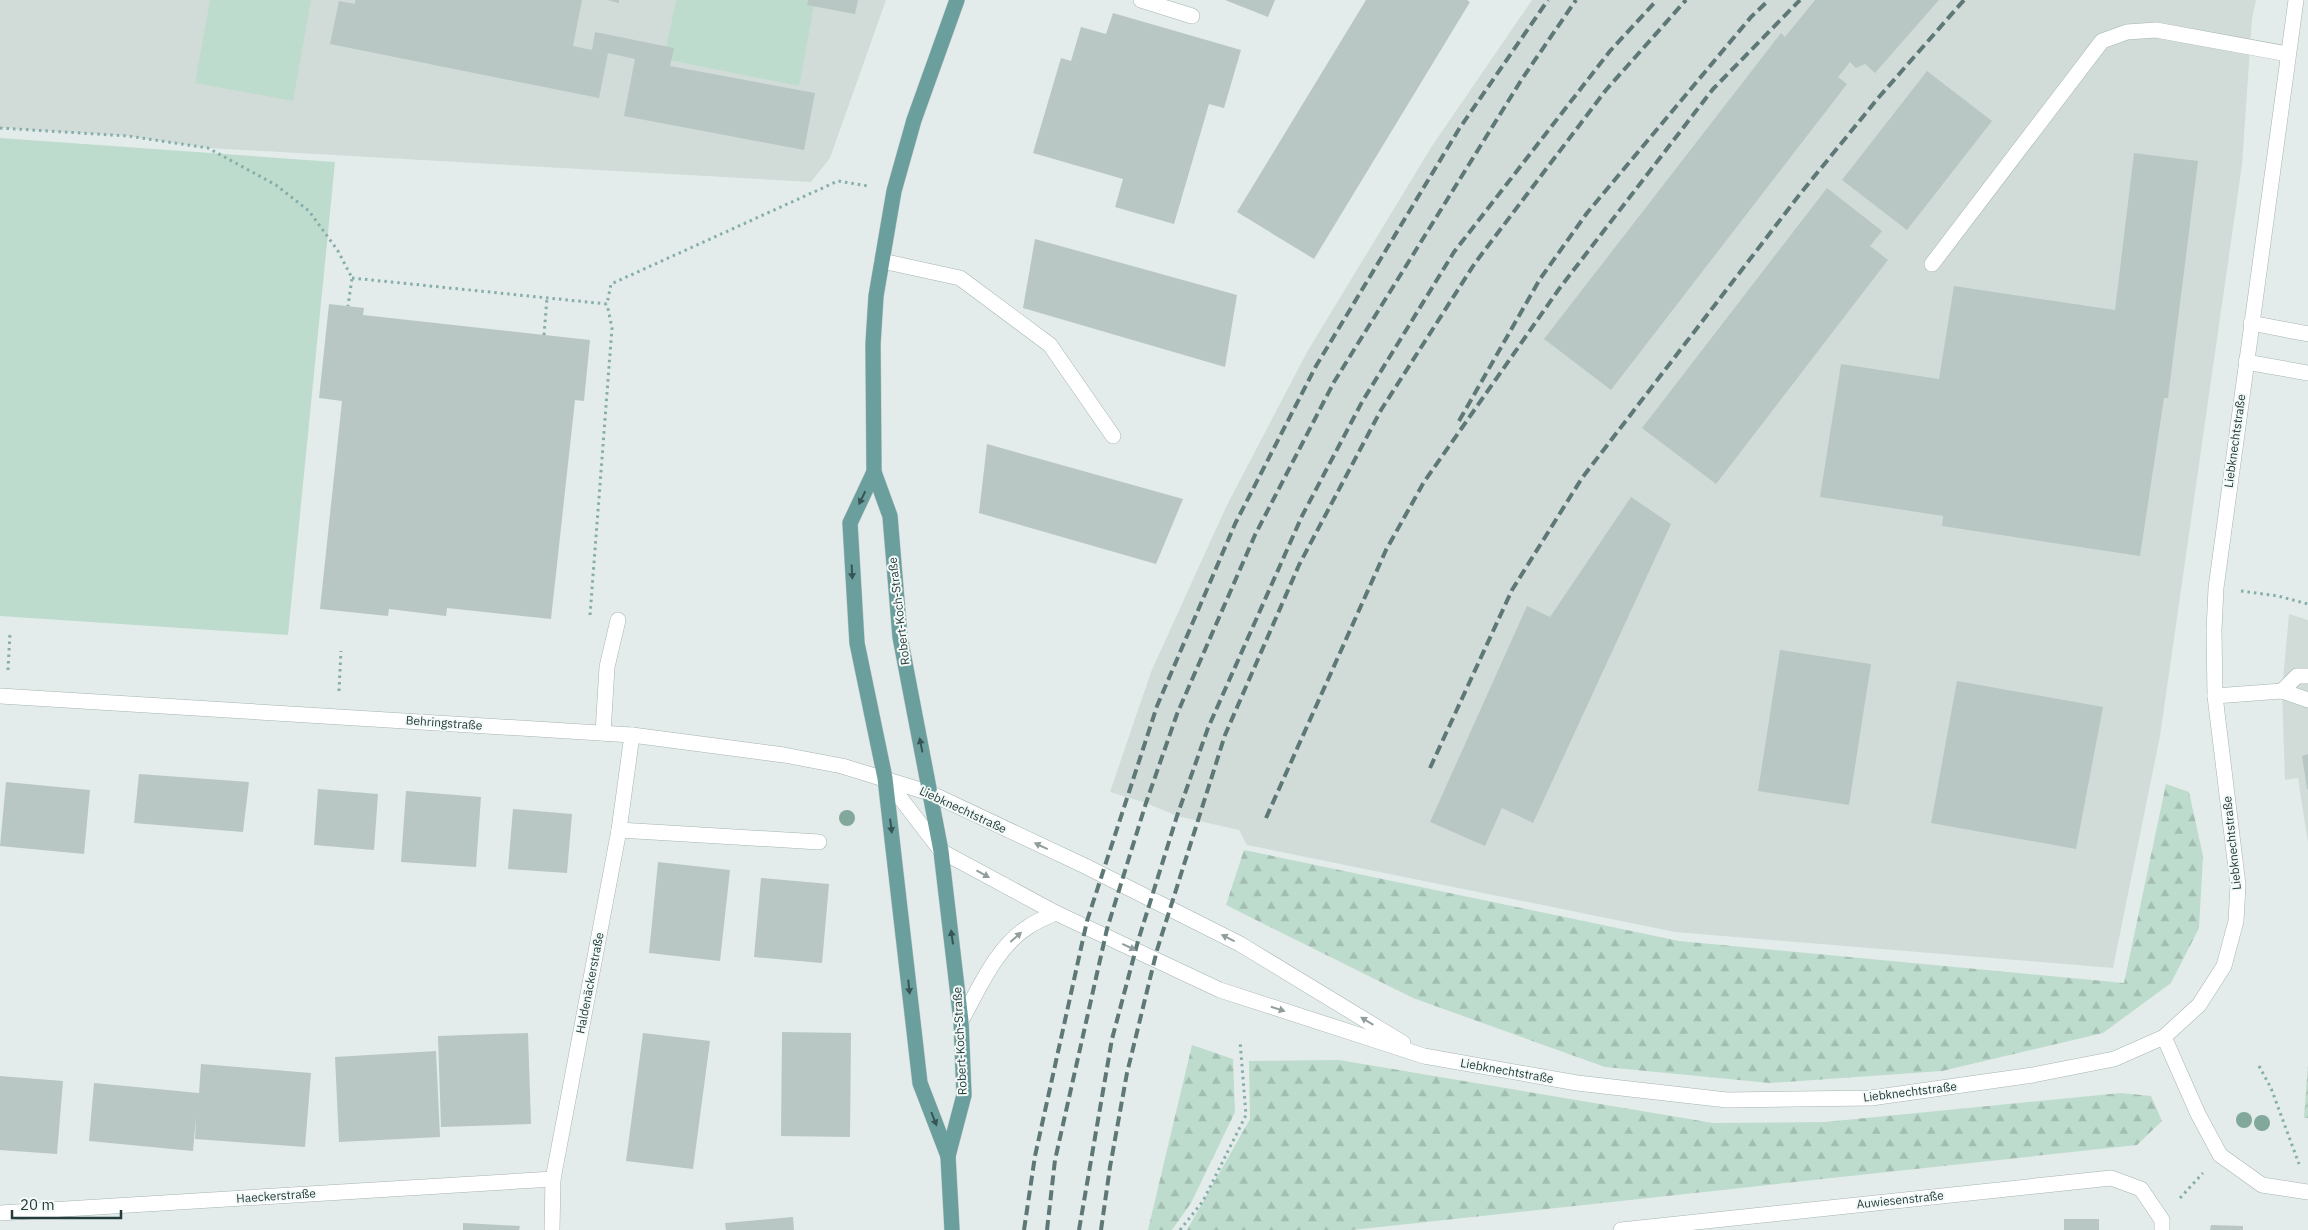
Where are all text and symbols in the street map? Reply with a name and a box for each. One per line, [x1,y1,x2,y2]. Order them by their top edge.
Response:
street label: Liebknechtstraße [2221,393,2249,489]
one-way arrow [858,491,866,505]
street label: Robert-Koch-Straße [884,556,913,666]
one-way arrow [849,564,857,580]
street label: Behringstraße [405,712,483,733]
one-way arrow [916,736,924,752]
street label: Liebknechtstraße [917,783,1010,836]
street label: Liebknechtstraße [2219,795,2244,891]
one-way arrow [887,818,895,834]
one-way arrow [1033,842,1048,851]
one-way arrow [976,870,991,878]
one-way arrow [948,929,956,945]
street label: Haldenäckerstraße [572,930,607,1035]
one-way arrow [1010,931,1023,942]
one-way arrow [1221,934,1235,942]
one-way arrow [1121,943,1136,952]
one-way arrow [905,980,913,996]
street label: Robert-Koch-Straße [949,986,970,1096]
one-way arrow [1271,1006,1286,1013]
one-way arrow [1361,1017,1374,1026]
street label: Liebknechtstraße [1459,1055,1555,1086]
street label: Liebknechtstraße [1862,1078,1958,1105]
one-way arrow [930,1112,938,1127]
street label: Haeckerstraße [236,1185,317,1206]
street label: Auwiesenstraße [1856,1187,1945,1212]
scale bar [12,1188,121,1220]
text: 20 m [20,1195,55,1214]

